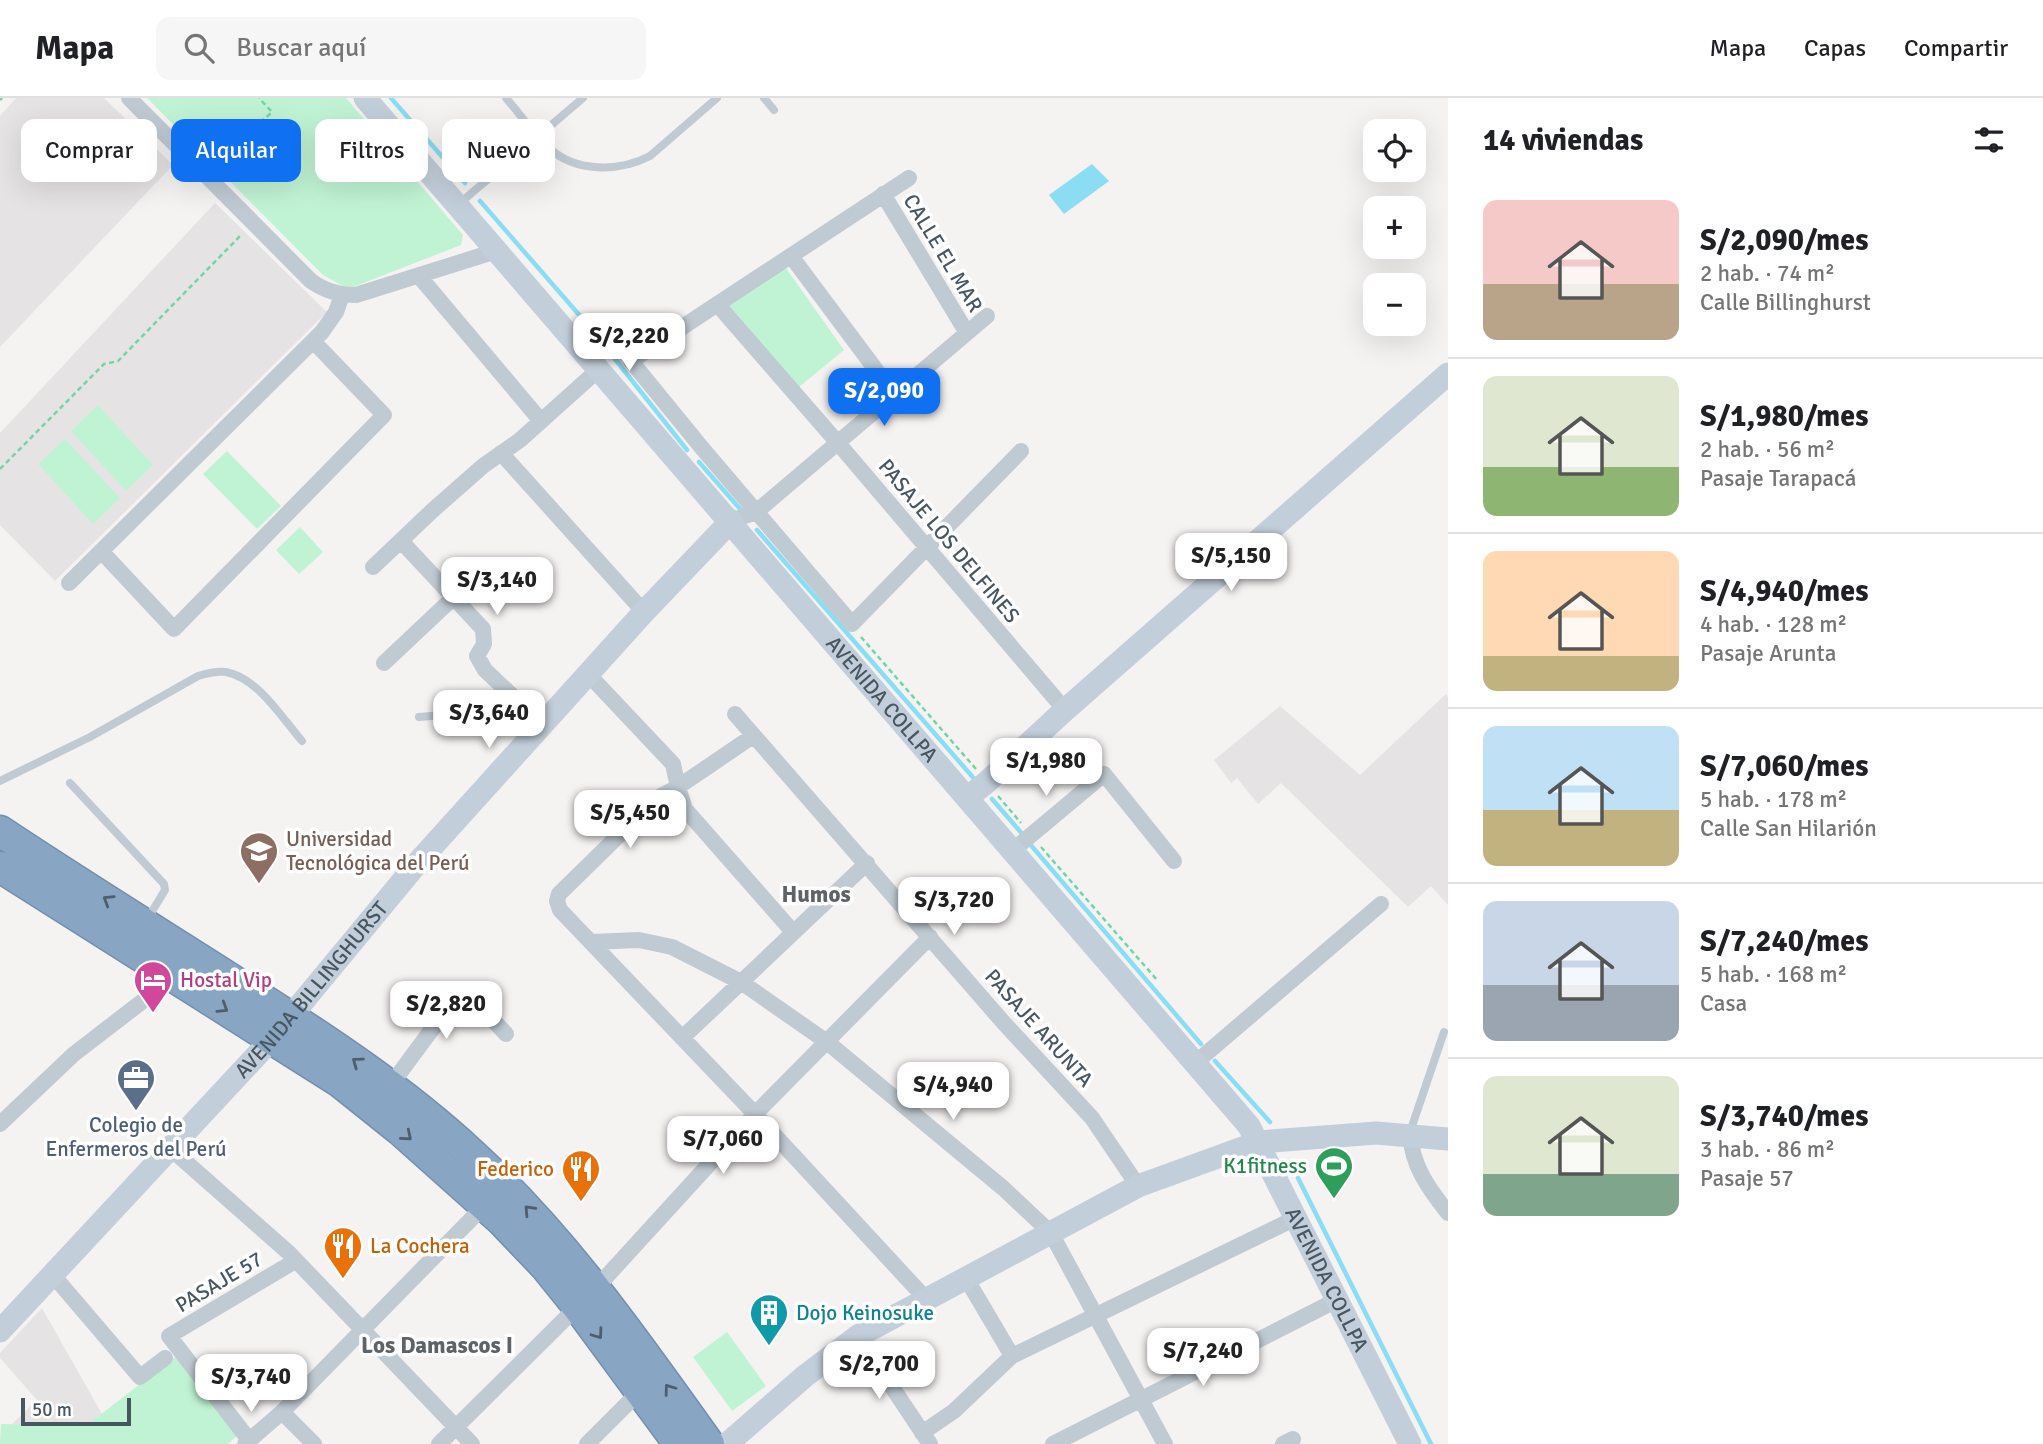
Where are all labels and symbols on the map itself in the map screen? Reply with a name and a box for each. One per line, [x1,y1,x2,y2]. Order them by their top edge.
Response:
street label: CALLE EL MAR [898,189,988,317]
pin: S/2,220 [564,314,694,373]
pin: S/2,090 [819,368,949,428]
street label: PASAJE LOS DELFINES [873,454,1025,628]
pin: S/5,150 [1166,533,1296,593]
pin: S/3,140 [432,558,562,617]
street label: AVENIDA COLLPA [821,631,944,768]
pin: S/3,640 [424,690,554,750]
pin: S/1,980 [981,738,1111,798]
pin: S/5,450 [565,790,695,850]
place label: Universidad Tecnológica del Perú [286,826,470,876]
school or university icon: Universidad Tecnológica del Perú [238,830,280,885]
pin: S/3,720 [889,878,1019,937]
district label: Humos [781,880,851,909]
one-way arrow [102,896,115,909]
street label: AVENIDA BILLINGHURST [229,896,394,1084]
hotel icon: Hostal Vip [132,959,174,1014]
street label: PASAJE ARUNTA [979,964,1099,1092]
place label: Hostal Vip [180,967,272,993]
pin: S/2,820 [381,982,511,1041]
one-way arrow [216,999,229,1012]
office icon: Colegio de Enfermeros del Perú [115,1057,157,1112]
one-way arrow [352,1058,365,1070]
pin: S/4,940 [888,1062,1018,1122]
place label: Colegio de Enfermeros del Perú [45,1112,227,1162]
pin: S/7,060 [658,1116,788,1176]
one-way arrow [399,1128,412,1140]
sports icon: K1fitness [1313,1145,1355,1200]
restaurant icon: Federico [560,1148,602,1203]
place label: K1fitness [1223,1153,1307,1179]
place label: Federico [477,1156,554,1182]
street label: AVENIDA COLLPA [1279,1203,1374,1356]
one-way arrow [525,1205,537,1218]
restaurant icon: La Cochera [322,1225,364,1280]
place label: La Cochera [370,1233,470,1259]
street label: PASAJE 57 [171,1246,267,1318]
building icon: Dojo Keinosuke [748,1292,790,1347]
place label: Dojo Keinosuke [796,1300,934,1326]
one-way arrow [590,1326,603,1339]
pin: S/7,240 [1138,1328,1268,1388]
district label: Los Damascos I [361,1331,513,1360]
pin: S/2,700 [814,1342,944,1401]
pin: S/3,740 [186,1354,316,1414]
one-way arrow [665,1384,678,1397]
scale bar [21,1395,131,1427]

